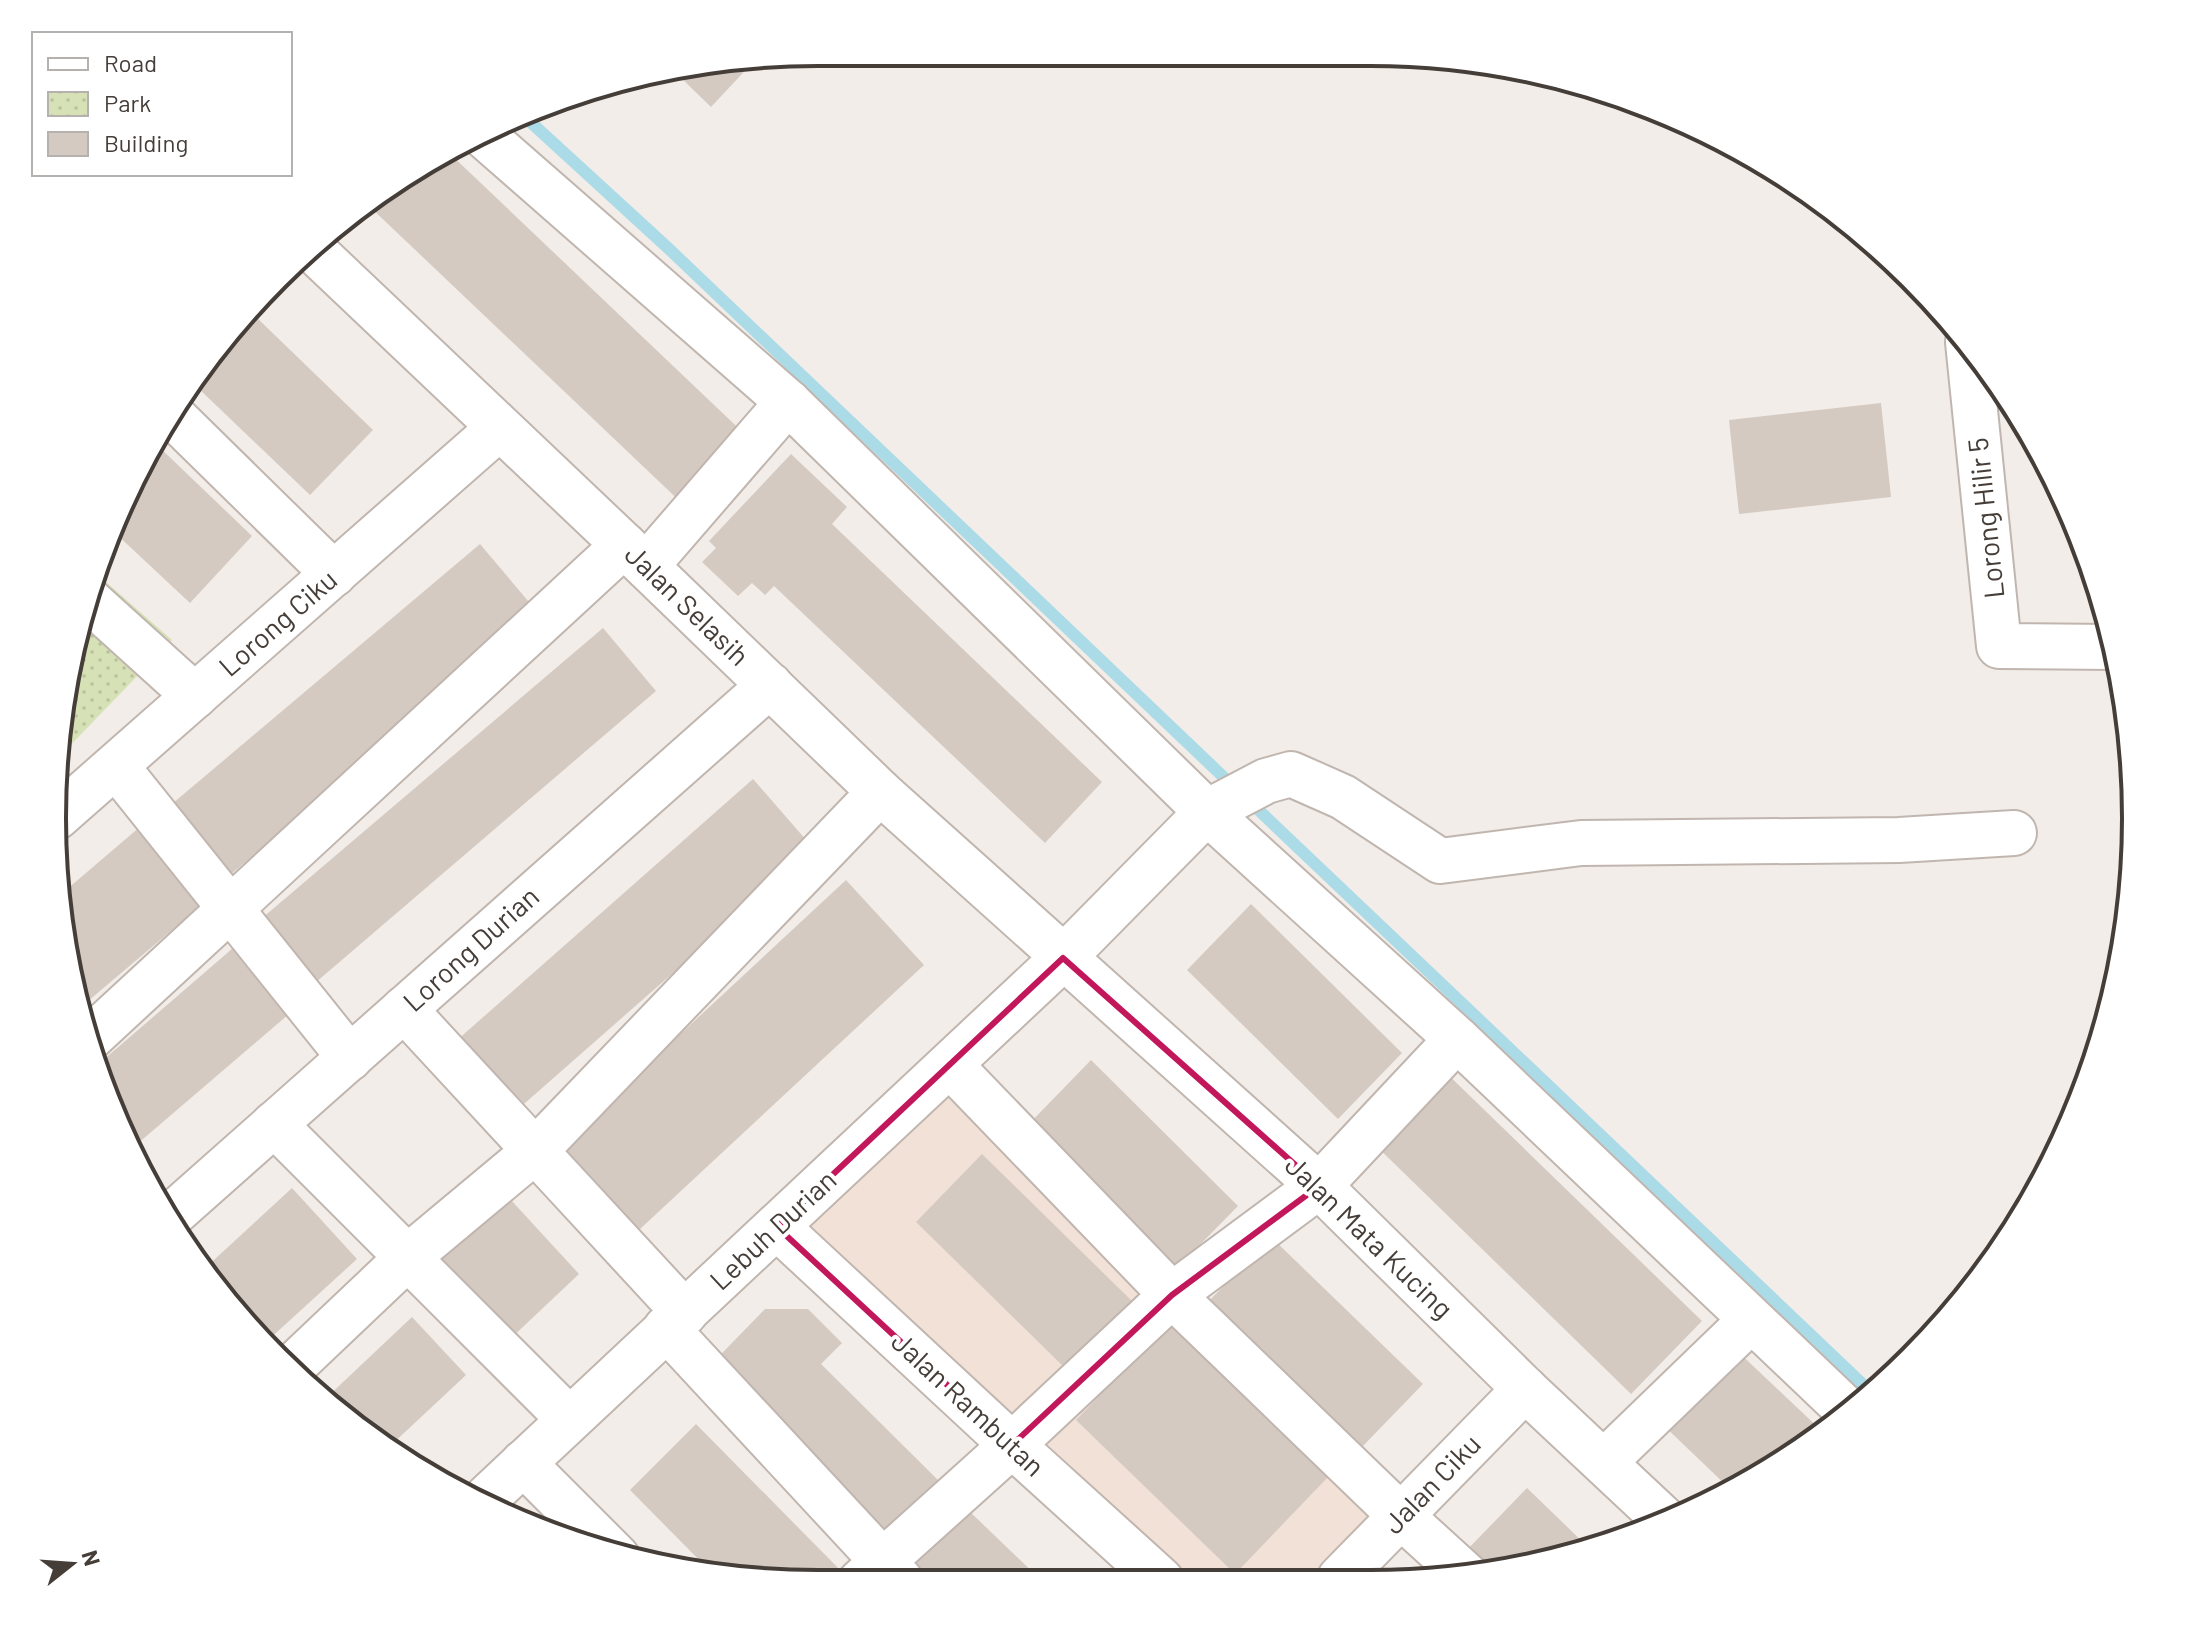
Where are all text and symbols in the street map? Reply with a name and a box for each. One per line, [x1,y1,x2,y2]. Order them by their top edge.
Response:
legend [32,32,292,176]
text: Road [104,48,157,77]
text: Park [104,88,151,117]
text: Building [104,128,188,157]
street label: Lorong Hilir 5 [1960,436,2010,600]
street label: Jalan Selasih [618,537,757,672]
street label: Lorong Ciku [211,562,343,683]
street label: Lorong Durian [395,878,545,1018]
street label: Jalan Mata Kucing [1279,1148,1461,1325]
street label: Lebuh Durian [702,1162,843,1296]
street label: Jalan Rambutan [885,1324,1052,1483]
street label: Jalan Ciku [1376,1427,1487,1540]
north arrow [32,1524,112,1604]
text: N [78,1547,107,1569]

